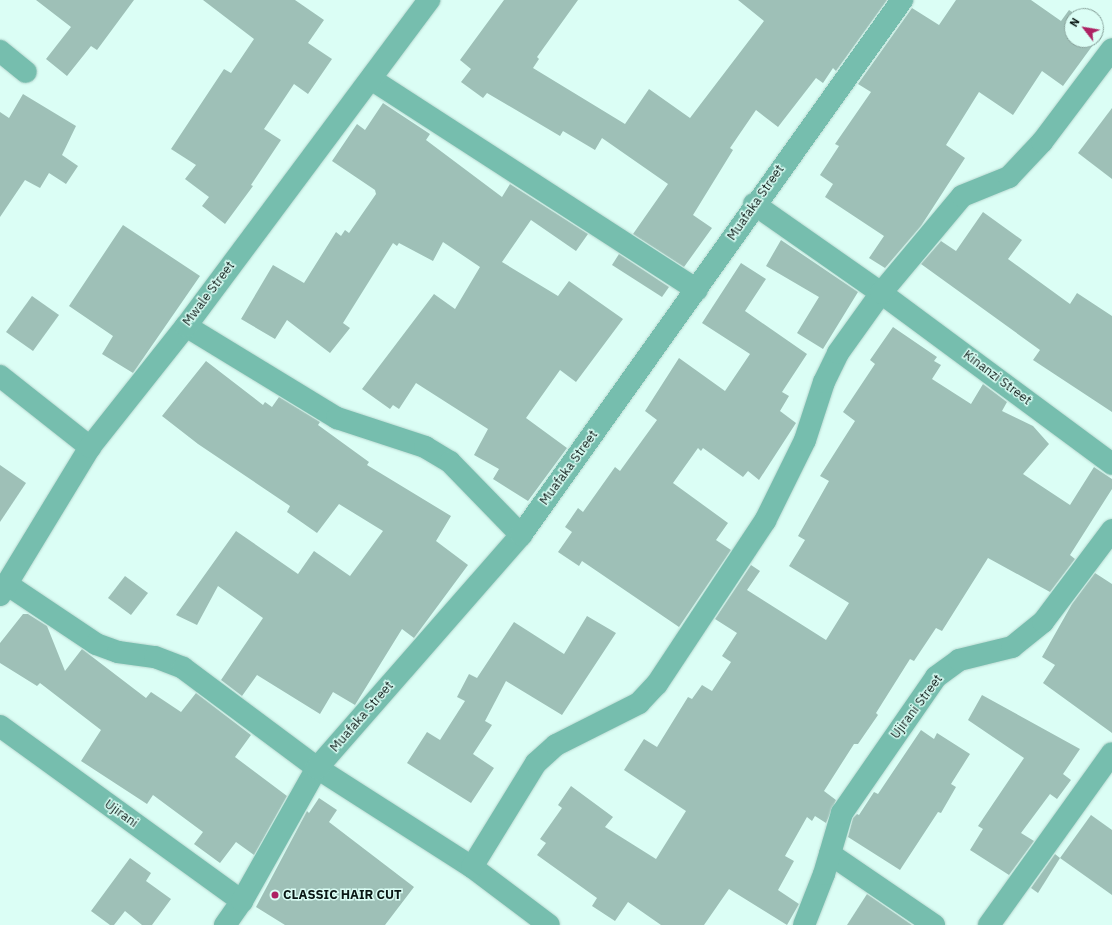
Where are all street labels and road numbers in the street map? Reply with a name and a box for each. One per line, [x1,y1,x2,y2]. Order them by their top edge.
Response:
street label: Muafaka Street [724,162,788,244]
street label: Mwale Street [180,259,238,329]
street label: Kinanzi Street [960,347,1034,409]
street label: Muafaka Street [537,428,601,508]
street label: Ujirani Street [888,672,946,742]
street label: Muafaka Street [327,678,397,756]
street label: Ujirani [101,797,141,831]

